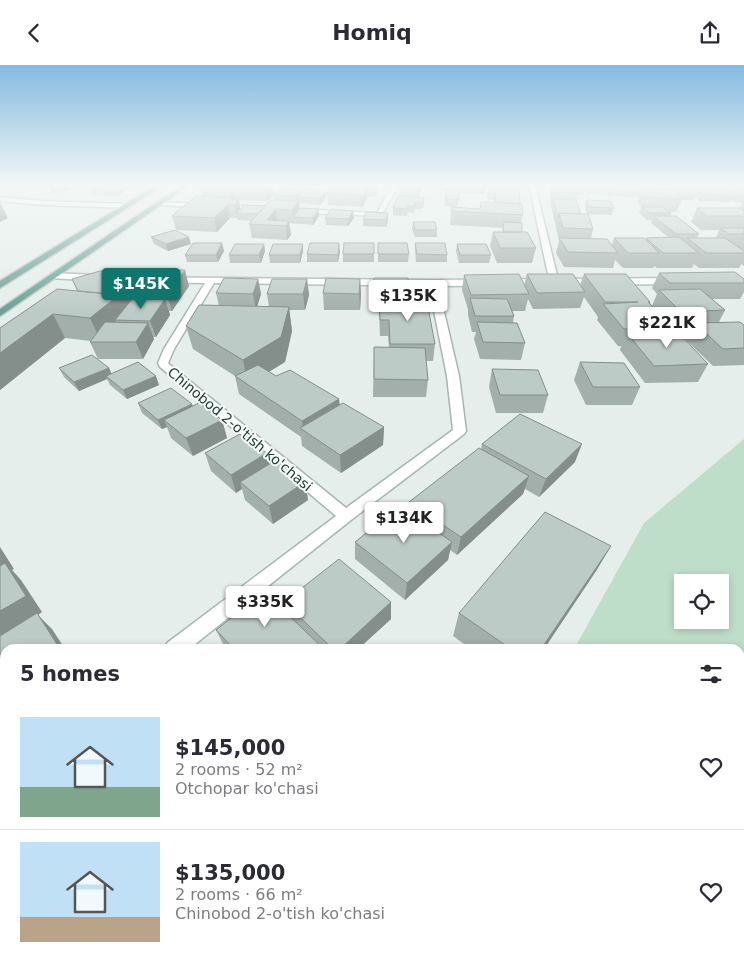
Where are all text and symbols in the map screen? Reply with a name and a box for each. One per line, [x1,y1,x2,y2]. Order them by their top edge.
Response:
icon: back [20,19,48,47]
icon: share [696,19,724,47]
text: Homiq [332,20,412,45]
pin: $145K [106,267,176,310]
text: $145K [113,274,169,293]
pin: $135K [373,279,443,322]
text: $135K [380,286,436,305]
pin: $221K [632,307,702,349]
text: $221K [639,313,695,332]
street label: Chinobod 2-o'tish ko'chasi [164,364,316,494]
pin: $134K [369,501,439,544]
text: $134K [376,508,432,527]
map controls [674,574,729,629]
button: locate [674,574,729,629]
pin: $335K [230,585,300,628]
text: $335K [237,592,293,611]
icon: filters [697,660,725,688]
text: 5 homes [20,662,120,686]
text: $145,000 [175,736,285,760]
icon: home [60,737,120,797]
icon: heart [697,753,725,781]
text: 2 rooms · 52 m² [175,760,303,779]
text: Otchopar ko'chasi [175,779,319,798]
text: $135,000 [175,861,285,885]
icon: home [60,862,120,922]
icon: heart [697,878,725,906]
text: 2 rooms · 66 m² [175,885,303,904]
text: Chinobod 2-o'tish ko'chasi [175,904,385,923]

